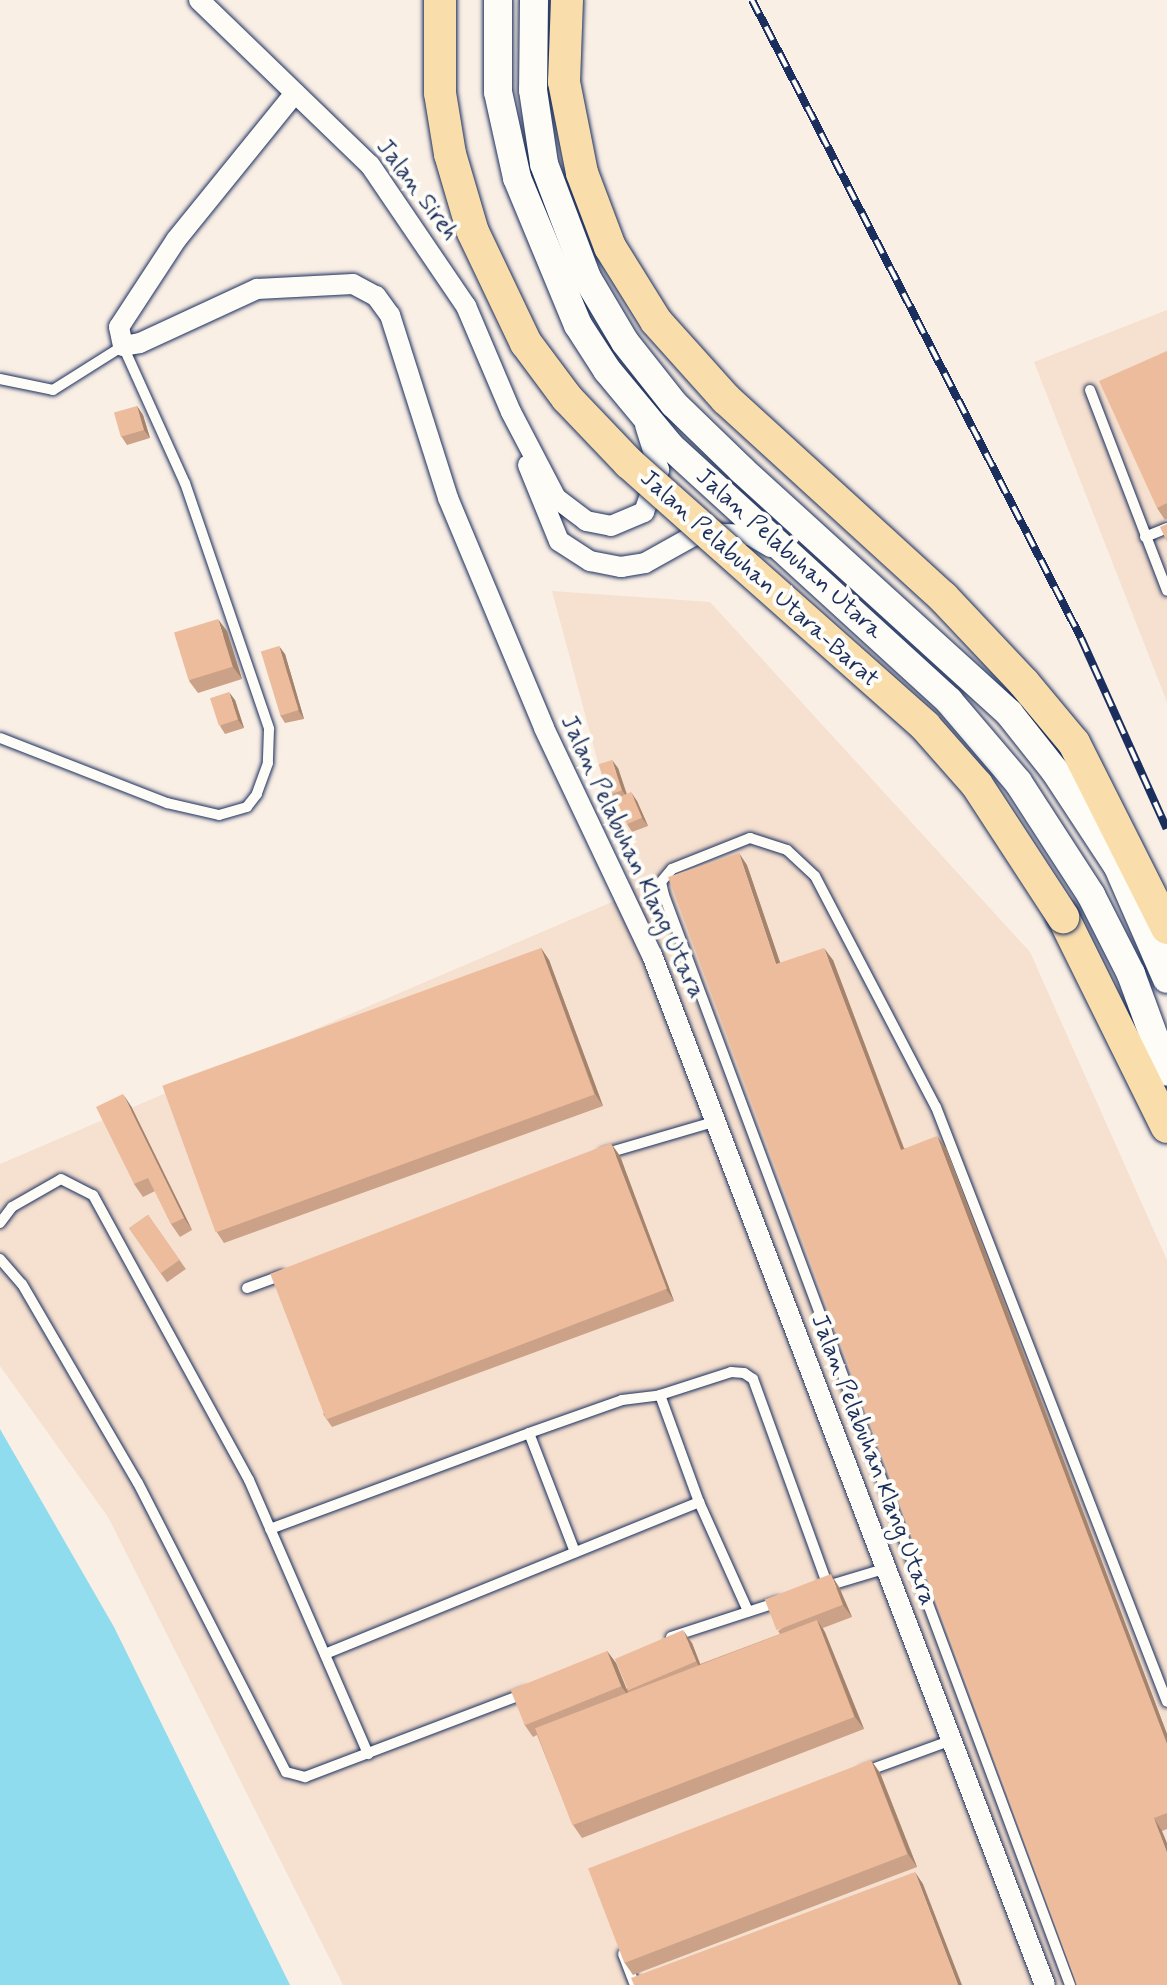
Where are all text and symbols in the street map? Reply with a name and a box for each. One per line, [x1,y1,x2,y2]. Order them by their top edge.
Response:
street label: Jalan Sireh [370,134,464,246]
street label: Jalan Pelabuhan Utara [688,461,890,647]
street label: Jalan Pelabuhan Utara-Barat [632,463,886,695]
street label: Jalan Pelabuhan Klang Utara [552,707,712,1007]
street label: Jalan Pelabuhan Klang Utara [803,1307,943,1613]

